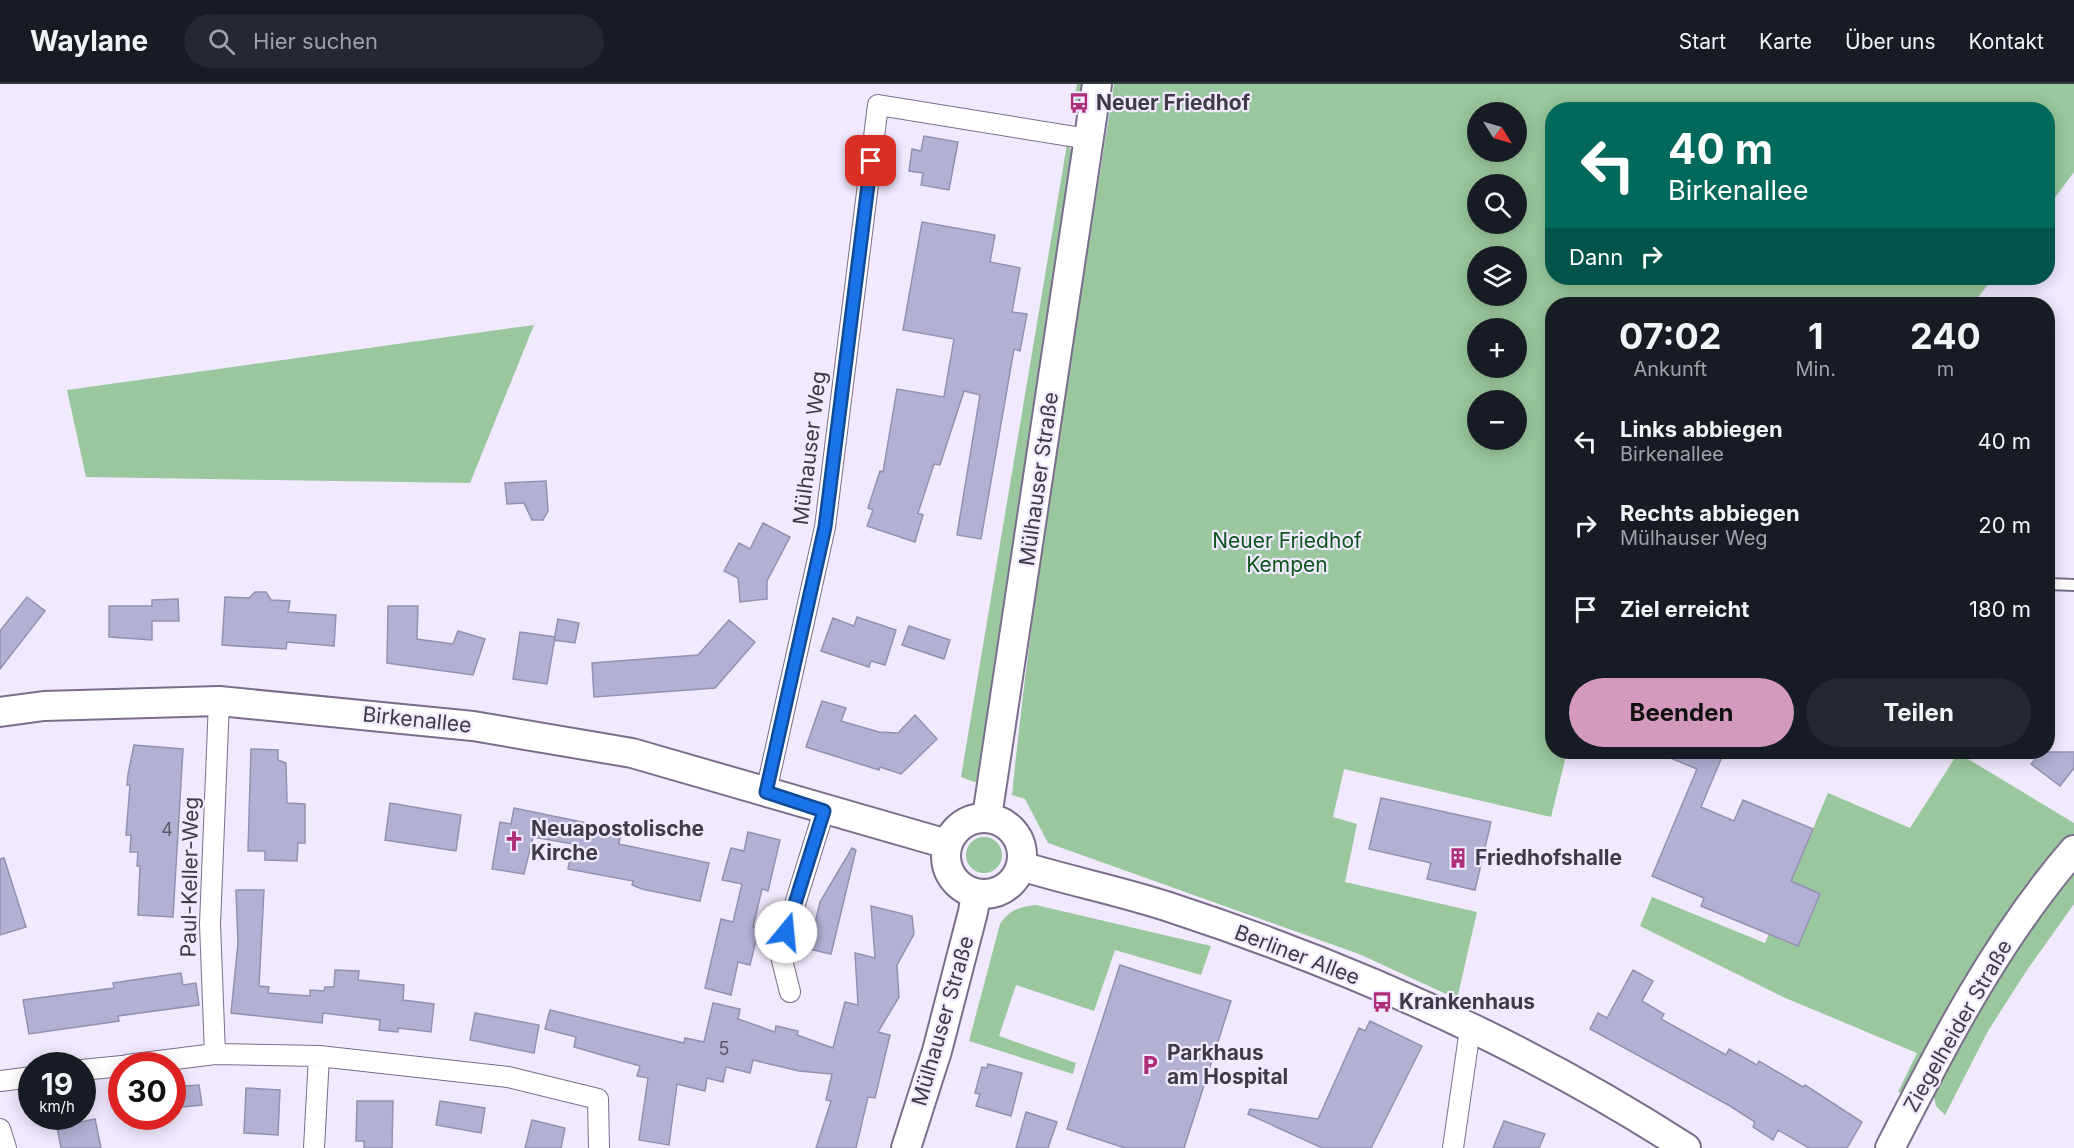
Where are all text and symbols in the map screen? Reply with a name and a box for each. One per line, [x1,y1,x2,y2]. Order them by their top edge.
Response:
search box [184,14,604,68]
text: Waylane [30,24,148,58]
icon: search [205,25,238,58]
text: Hier suchen [253,28,378,54]
text: Start [1679,29,1726,54]
text: Karte [1759,29,1812,54]
text: Über uns [1845,29,1936,54]
text: Kontakt [1969,29,2044,54]
place label: Neuer Friedhof [1096,90,1251,115]
bus stop icon: Neuer Friedhof [1067,91,1091,115]
north arrow [1467,102,1527,162]
map controls [1467,102,1527,450]
text: 40 m [1668,123,1773,174]
icon: left [1569,126,1647,204]
pin [845,135,896,186]
icon: arrive [854,144,887,177]
button: search [1467,174,1527,234]
text: Birkenallee [1668,174,1808,207]
icon: right [1635,240,1668,273]
text: Dann [1569,244,1623,270]
button: layers [1467,246,1527,306]
text: 07:02 [1619,314,1721,358]
text: 1 [1808,314,1824,358]
text: 240 [1910,314,1981,358]
button: + [1467,318,1527,378]
text: Ankunft [1634,357,1707,381]
text: Min. [1796,357,1836,381]
text: m [1937,357,1954,381]
street label: Mülhauser Weg [788,369,831,526]
street label: Mülhauser Straße [1014,390,1063,568]
button: − [1467,390,1527,450]
text: Links abbiegen [1620,416,1783,442]
icon: left [1569,425,1602,458]
text: 40 m [1977,428,2031,454]
text: Birkenallee [1620,442,1724,466]
text: Rechts abbiegen [1620,500,1800,526]
icon: right [1569,509,1602,542]
text: 20 m [1978,512,2031,538]
text: Mülhauser Weg [1620,526,1768,550]
park label: Neuer Friedhof Kempen [1212,528,1362,577]
icon: arrive [1569,593,1602,626]
text: Ziel erreicht [1620,596,1749,622]
text: 180 m [1969,596,2031,622]
button: Beenden [1569,678,1794,747]
button: Teilen [1806,678,2031,747]
street label: Birkenallee [361,701,473,738]
street label: Paul-Keller-Weg [176,796,203,958]
place label: Neuapostolische Kirche [531,816,704,865]
house number: 4 [161,819,173,840]
church icon: Neuapostolische Kirche [502,829,526,853]
place label: Friedhofshalle [1475,845,1622,870]
building icon: Friedhofshalle [1446,846,1470,870]
position arrow [754,900,818,964]
street label: Berliner Allee [1231,919,1363,990]
street label: Mülhauser Straße [906,933,979,1109]
street label: Ziegelheider Straße [1898,935,2017,1116]
place label: Krankenhaus [1399,989,1535,1014]
bus stop icon: Krankenhaus [1370,990,1394,1014]
house number: 5 [719,1038,729,1059]
place label: Parkhaus am Hospital [1167,1040,1288,1089]
speed limit sign: 30 [108,1052,186,1130]
parking icon: Parkhaus am Hospital [1138,1053,1162,1077]
text: 19 [41,1066,73,1102]
text: km/h [39,1097,75,1116]

